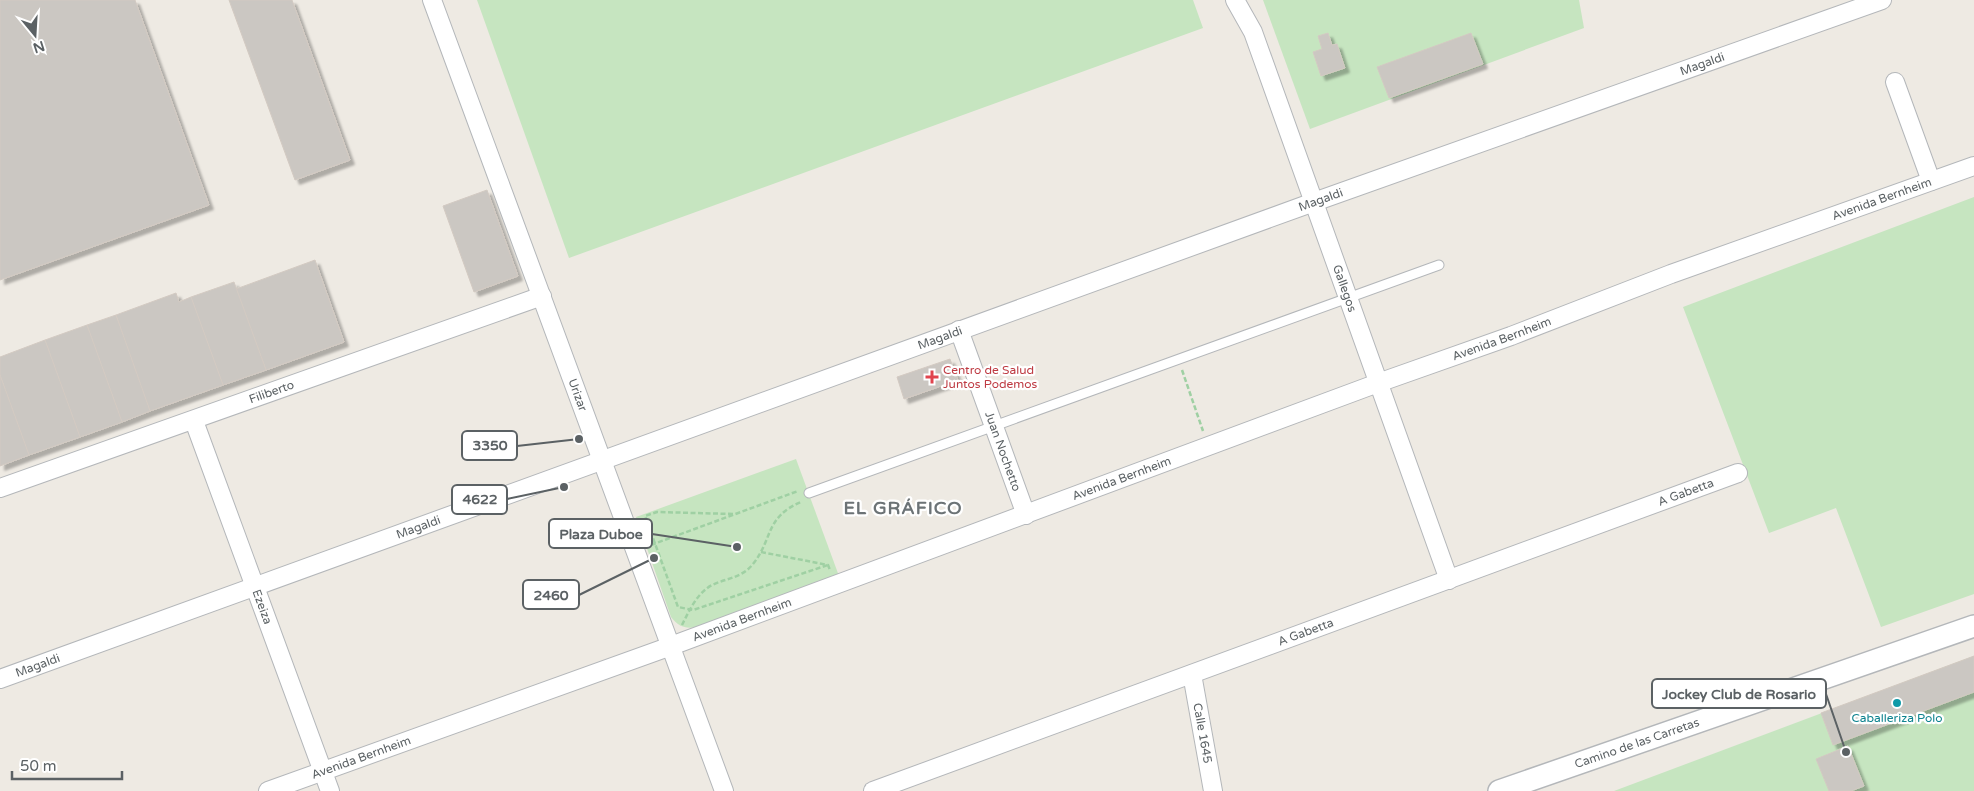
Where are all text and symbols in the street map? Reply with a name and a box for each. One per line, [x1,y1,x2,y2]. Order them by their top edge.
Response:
north arrow [10,10,60,60]
text: N [31,37,47,57]
street label: Magaldi [1678,50,1726,78]
street label: Avenida Bernheim [1830,175,1933,223]
street label: Magaldi [1297,185,1345,214]
street label: Gallegos [1330,263,1360,314]
street label: Avenida Bernheim [1450,314,1553,363]
street label: Magaldi [916,323,964,352]
place label: Centro de Salud Juntos Podemos [943,363,1038,391]
marker: Centro de Salud Juntos Podemos [925,370,939,384]
street label: Filiberto [247,377,296,406]
street label: Urizar [565,377,590,414]
street label: Juan Nochetto [982,410,1024,493]
callout: 3350 [462,431,517,460]
text: 3350 [472,437,508,454]
street label: Avenida Bernheim [1070,454,1173,503]
street label: A Gabetta [1656,476,1716,509]
callout: 4622 [452,485,507,514]
text: 4622 [462,491,498,508]
district label: EL GRÁFICO [843,497,963,519]
street label: Magaldi [394,513,442,542]
callout: Plaza Duboe [549,519,652,548]
text: Plaza Duboe [559,526,643,543]
callout: 2460 [523,580,579,609]
street label: Ezeiza [250,587,275,626]
text: 2460 [533,587,569,604]
street label: Avenida Bernheim [691,595,793,644]
street label: A Gabetta [1276,615,1335,649]
street label: Magaldi [13,651,62,680]
callout: Jockey Club de Rosario [1652,679,1826,708]
text: Jockey Club de Rosario [1661,686,1817,703]
marker: Caballeriza Polo [1891,697,1903,709]
street label: Calle 1645 [1190,702,1215,764]
place label: Caballeriza Polo [1851,711,1943,725]
street label: Camino de las Carretas [1573,715,1701,771]
street label: Avenida Bernheim [310,733,413,782]
scale bar [12,748,122,780]
text: 50 m [20,757,57,775]

